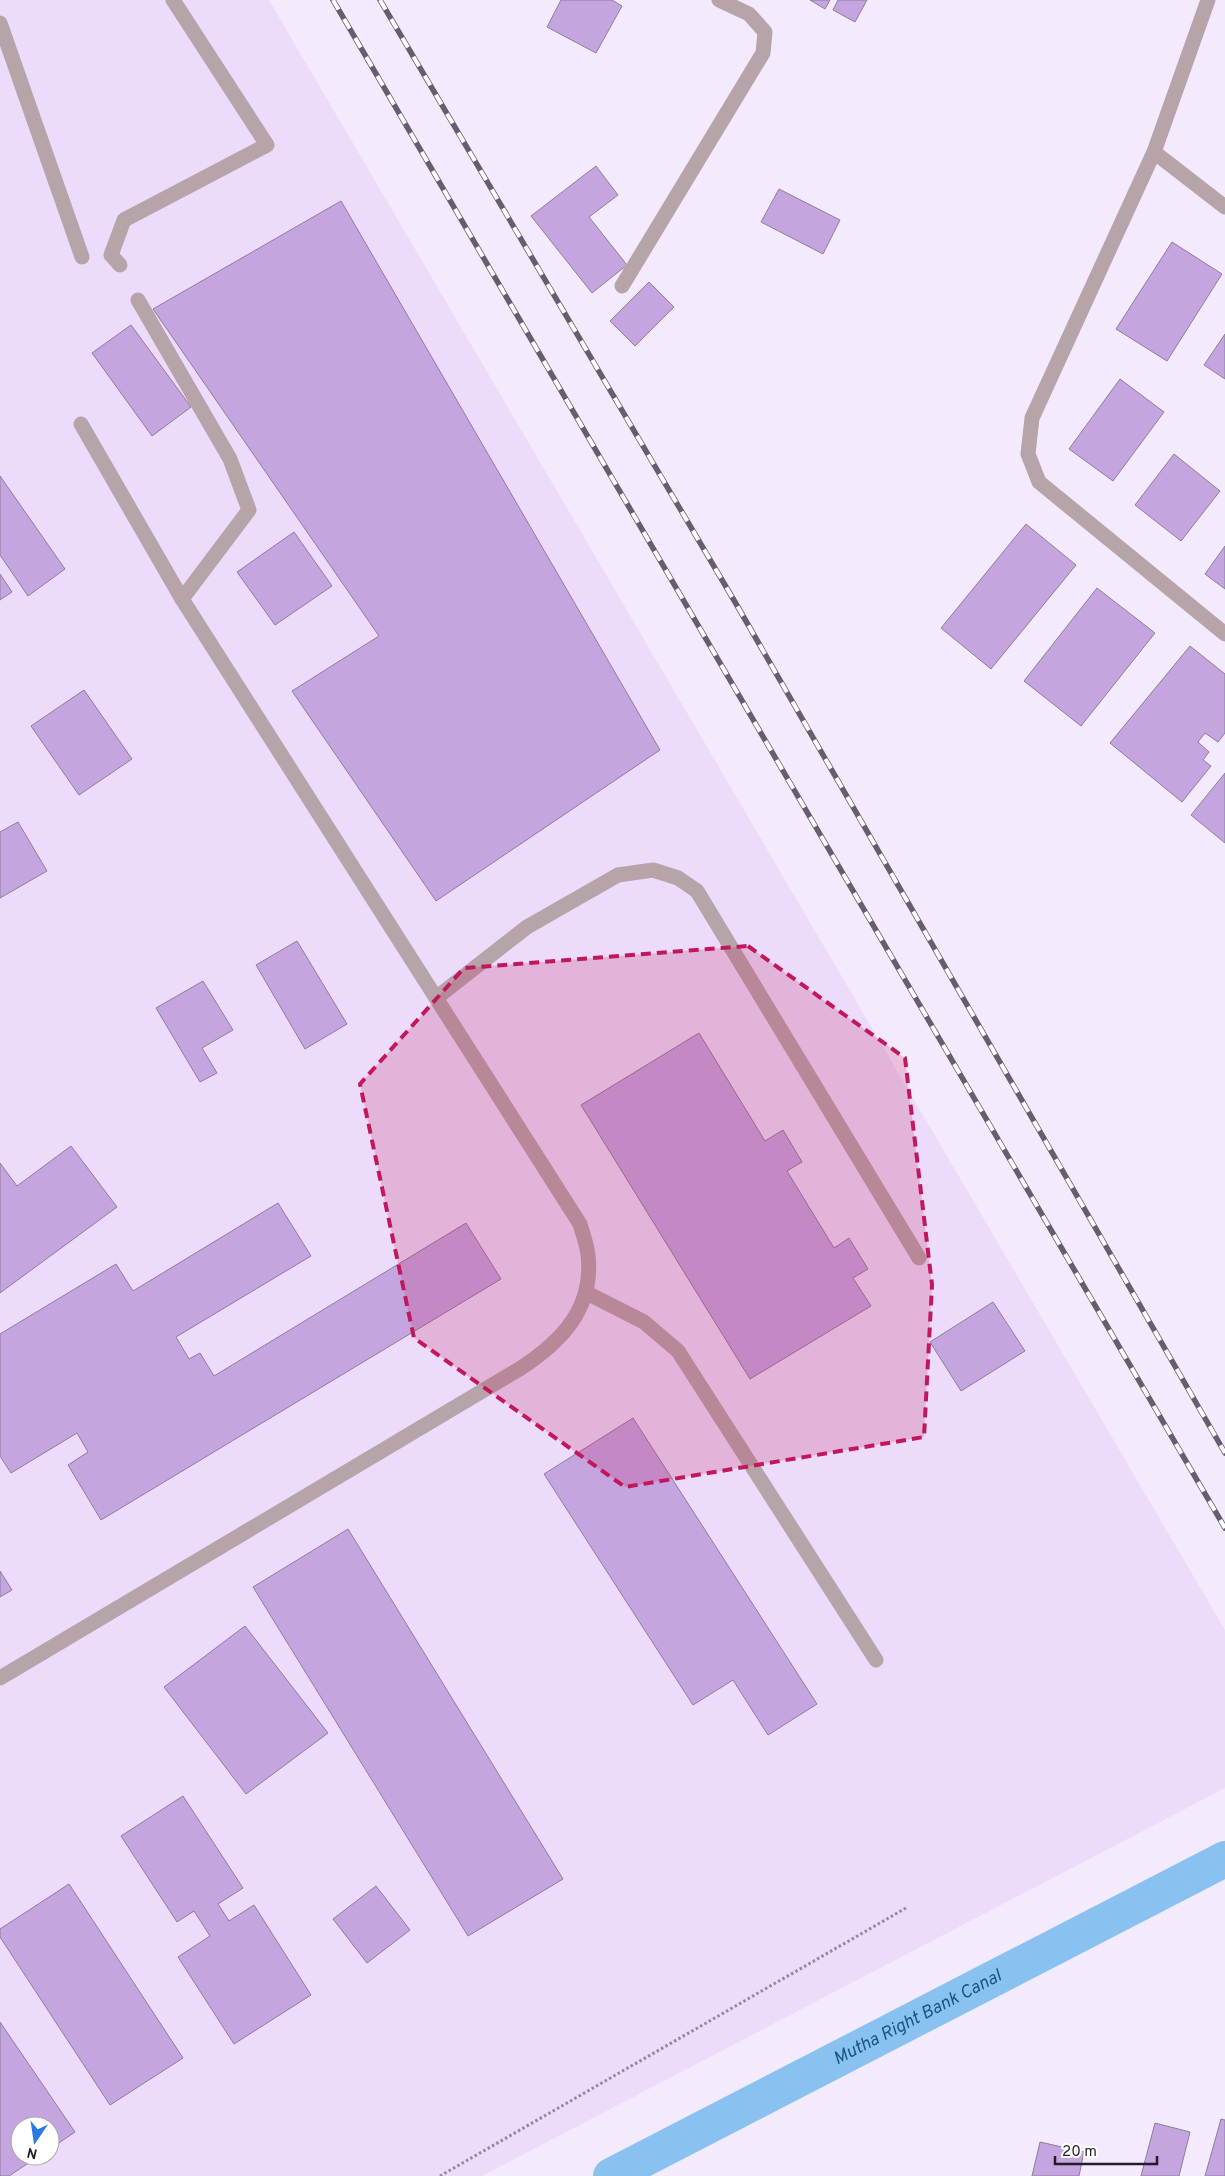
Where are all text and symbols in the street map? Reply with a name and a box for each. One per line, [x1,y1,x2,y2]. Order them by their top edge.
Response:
water label: Mutha Right Bank Canal [829,1964,1007,2071]
north arrow [10,2116,60,2166]
scale bar [1055,2134,1158,2166]
text: N [26,2143,39,2162]
text: 20 m [1062,2143,1097,2162]

